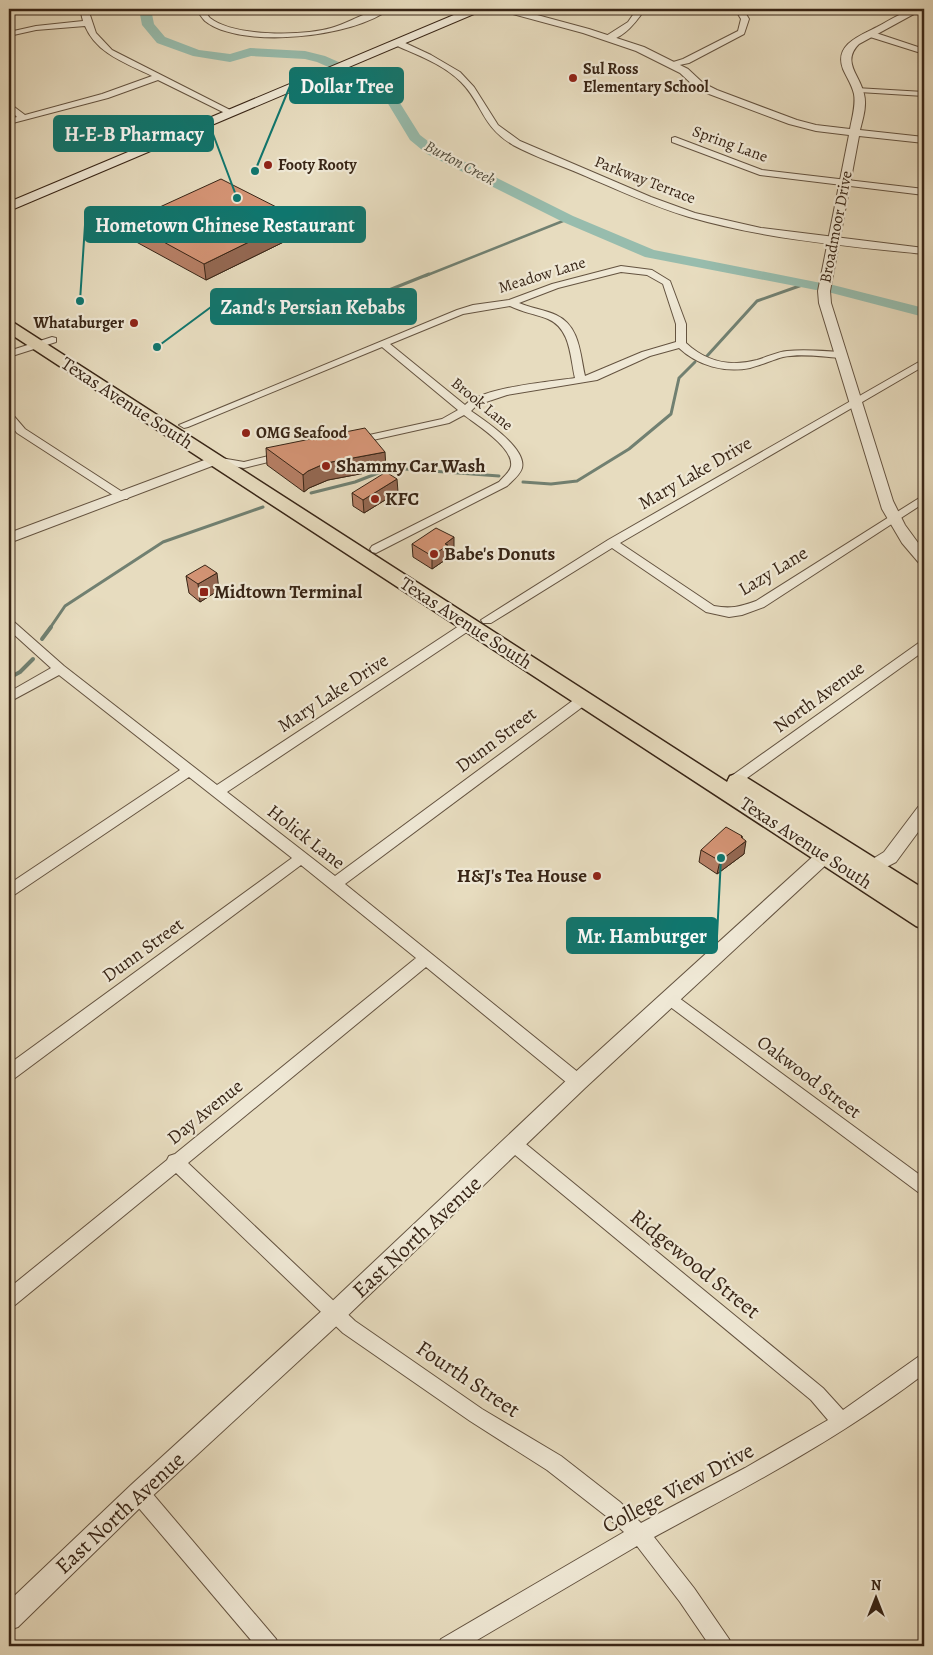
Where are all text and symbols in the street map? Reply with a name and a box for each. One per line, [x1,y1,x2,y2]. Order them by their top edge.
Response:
place label: Sul Ross Elementary School [583,58,709,98]
callout: Dollar Tree [290,68,403,103]
marker: Sul Ross Elementary School [567,72,579,84]
text: Dollar Tree [300,73,394,100]
callout: H-E-B Pharmacy [54,116,213,151]
street label: Spring Lane [689,120,771,168]
text: H-E-B Pharmacy [64,121,204,148]
water label: Burton Creek [421,135,499,191]
street label: Parkway Terrace [591,151,699,209]
place label: Footy Rooty [278,154,357,176]
marker: Footy Rooty [262,159,274,171]
street label: Broadmoor Drive [814,169,858,285]
callout: Hometown Chinese Restaurant [85,207,365,242]
text: Hometown Chinese Restaurant [95,212,355,239]
street label: Meadow Lane [496,251,588,299]
callout: Zand's Persian Kebabs [211,289,416,324]
text: Zand's Persian Kebabs [220,294,406,321]
place label: Whataburger [33,312,124,334]
marker: Whataburger [128,317,140,329]
street label: Texas Avenue South [56,351,198,455]
street label: Brook Lane [446,372,518,436]
place label: OMG Seafood [256,422,348,444]
marker: OMG Seafood [240,427,252,439]
street label: Mary Lake Drive [633,430,757,516]
place label: Shammy Car Wash [336,453,486,479]
marker: Shammy Car Wash [320,460,332,472]
place label: KFC [385,486,419,512]
marker: KFC [369,493,381,505]
street label: Lazy Lane [733,540,813,602]
place label: Babe's Donuts [444,541,556,567]
marker: Babe's Donuts [428,548,440,560]
street label: Texas Avenue South [395,571,537,675]
place label: Midtown Terminal [214,579,362,605]
marker: Midtown Terminal [198,586,210,598]
street label: Mary Lake Drive [273,647,393,739]
street label: North Avenue [768,655,870,739]
street label: Dunn Street [450,701,542,779]
street label: Texas Avenue South [735,791,877,895]
street label: Holick Lane [262,798,350,876]
place label: H&J's Tea House [457,863,587,889]
marker: H&J's Tea House [591,870,603,882]
street label: Dunn Street [97,912,189,988]
callout: Mr. Hamburger [567,918,717,953]
text: Mr. Hamburger [577,923,707,950]
street label: Oakwood Street [752,1029,866,1125]
street label: Day Avenue [162,1073,248,1151]
street label: East North Avenue [346,1169,488,1305]
street label: Ridgewood Street [624,1202,766,1326]
street label: Fourth Street [410,1333,526,1425]
street label: College View Drive [597,1435,759,1541]
street label: East North Avenue [49,1445,191,1581]
north arrow [850,1572,900,1622]
text: N [871,1576,881,1595]

